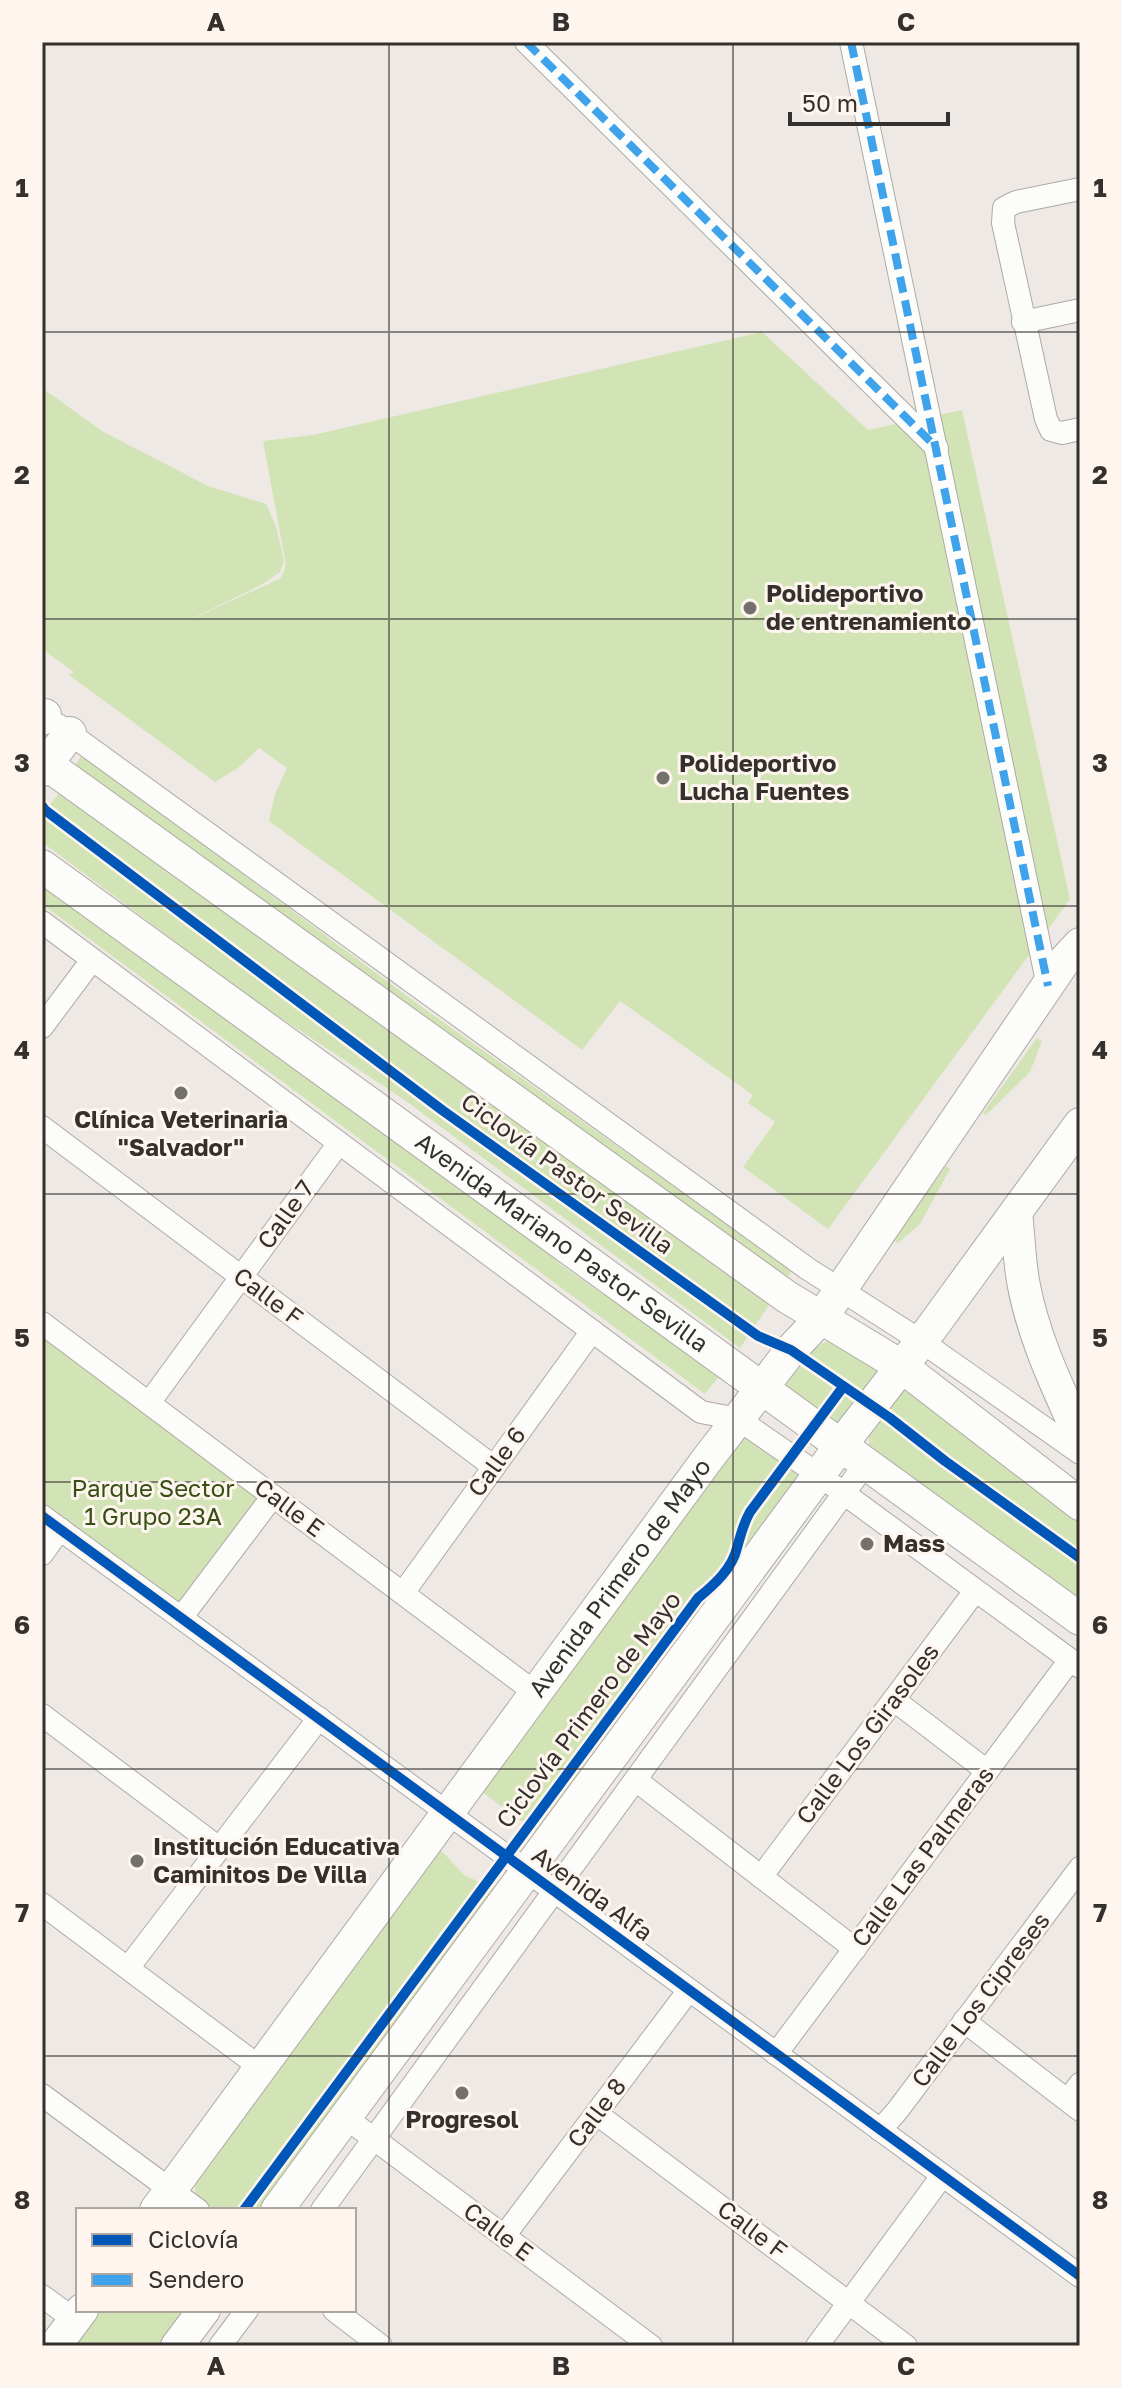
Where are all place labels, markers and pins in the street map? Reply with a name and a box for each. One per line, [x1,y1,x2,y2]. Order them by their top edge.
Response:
place label: Polideportivo de entrenamiento [766,578,971,635]
marker: Polideportivo de entrenamiento [741,599,759,617]
place label: Polideportivo Lucha Fuentes [679,748,849,805]
marker: Polideportivo Lucha Fuentes [654,769,672,787]
marker: Clínica Veterinaria "Salvador" [172,1084,190,1102]
place label: Clínica Veterinaria "Salvador" [74,1104,288,1161]
place label: Mass [883,1528,945,1557]
marker: Mass [858,1535,876,1553]
place label: Institución Educativa Caminitos De Villa [153,1831,400,1888]
marker: Institución Educativa Caminitos De Villa [128,1852,146,1870]
marker: Progresol [453,2084,471,2102]
place label: Progresol [405,2104,519,2133]

